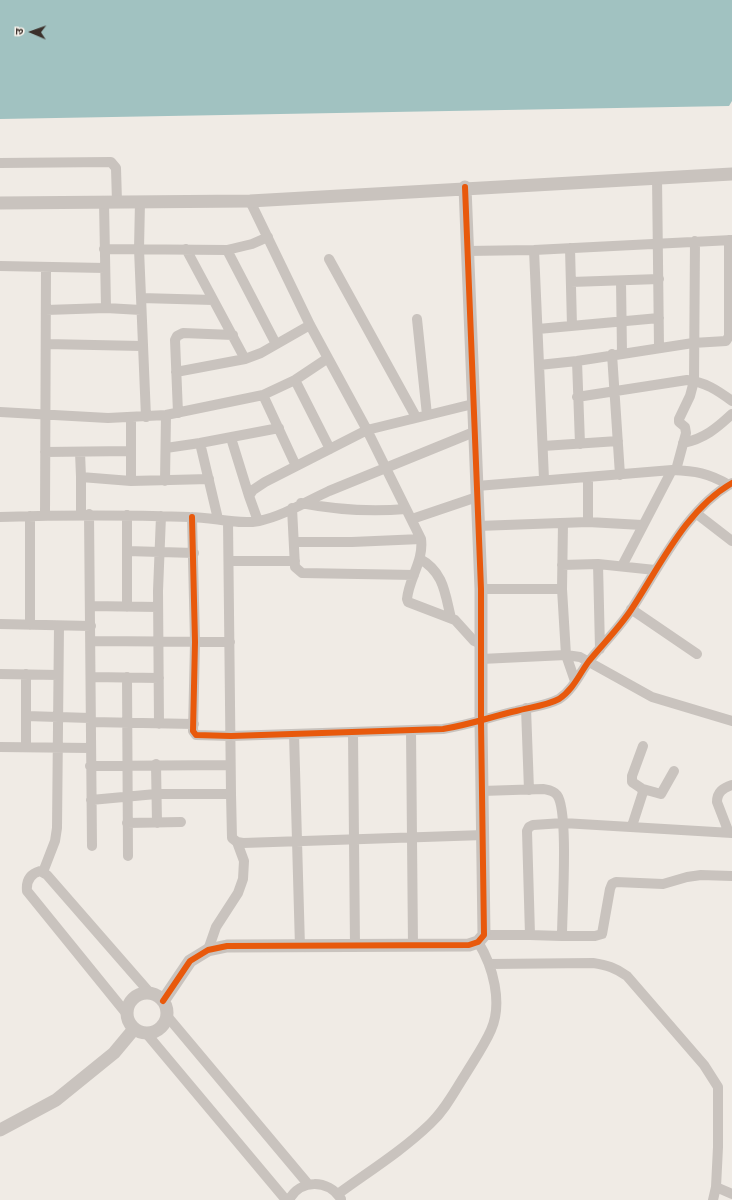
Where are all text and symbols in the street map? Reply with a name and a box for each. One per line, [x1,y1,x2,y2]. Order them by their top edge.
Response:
north arrow [12,12,52,52]
text: उ [13,28,26,35]

